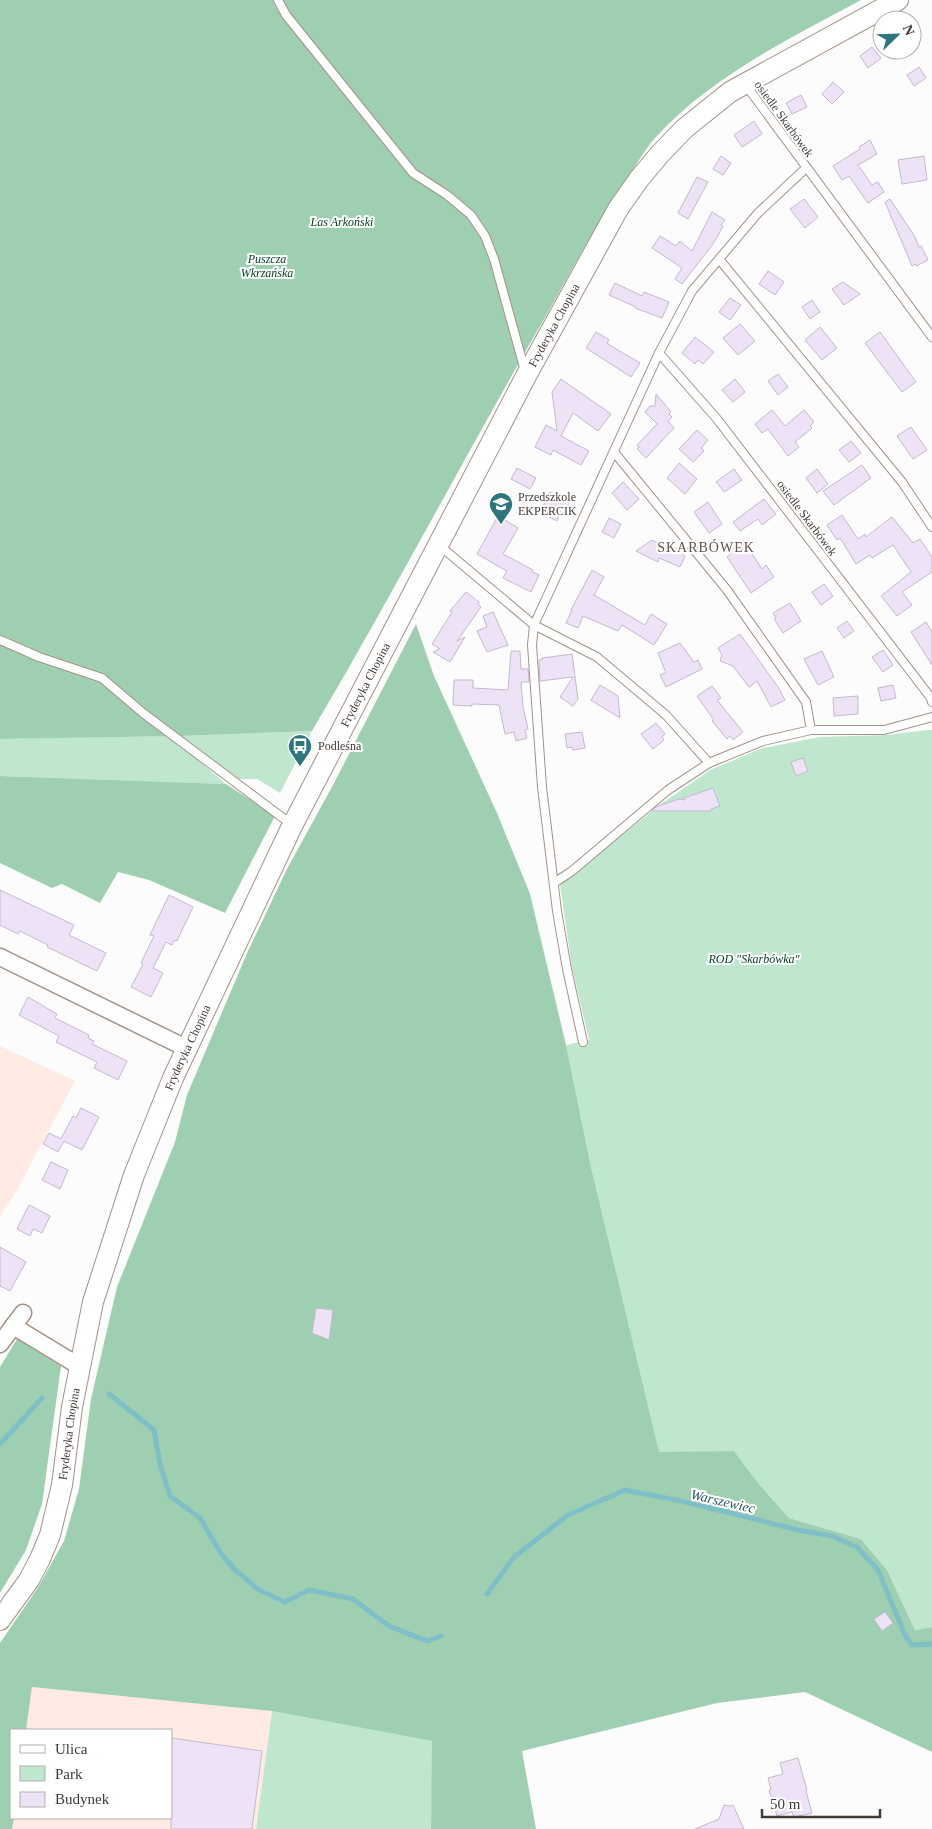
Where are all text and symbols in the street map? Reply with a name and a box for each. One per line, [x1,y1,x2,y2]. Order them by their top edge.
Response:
north arrow [872,10,922,60]
text: N [900,23,917,38]
street label: osiedle Skarbówek [752,78,816,160]
park label: Las Arkoński [310,215,373,229]
park label: Puszcza Wkrzańska [241,252,293,280]
street label: Fryderyka Chopina [525,281,583,369]
street label: osiedle Skarbówek [774,477,840,559]
place label: Przedszkole EKPERCIK [518,490,577,518]
school or university icon: Przedszkole EKPERCIK [488,491,514,525]
district label: SKARBÓWEK [657,539,755,555]
street label: Fryderyka Chopina [338,640,393,729]
bus stop icon: Podleśna [287,733,313,767]
place label: Podleśna [318,739,362,753]
park label: ROD "Skarbówka" [707,952,800,966]
street label: Fryderyka Chopina [162,1002,214,1092]
street label: Fryderyka Chopina [56,1386,83,1481]
water label: Warszewiec [689,1487,757,1516]
legend [10,1729,172,1819]
text: Ulica [55,1741,88,1757]
text: Park [55,1766,83,1782]
scale bar [762,1786,880,1818]
text: Budynek [55,1791,110,1807]
text: 50 m [770,1796,801,1812]

